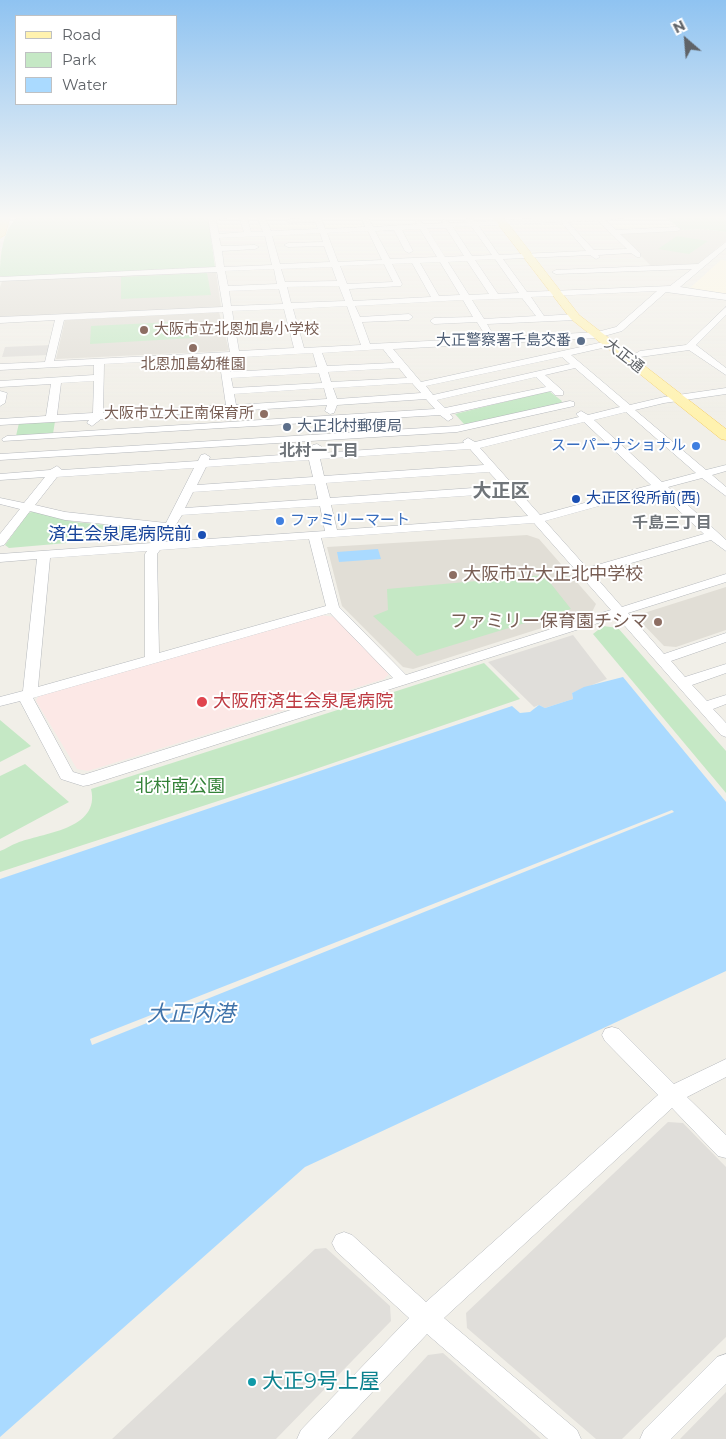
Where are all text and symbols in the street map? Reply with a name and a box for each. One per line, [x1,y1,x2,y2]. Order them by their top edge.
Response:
legend [15,15,178,105]
north arrow [661,15,711,65]
text: N [670,16,688,37]
text: Road [62,25,101,44]
text: Park [62,50,96,69]
text: Water [62,75,108,94]
place label: 大阪市立北恩加島小学校 [154,321,319,339]
marker: 大阪市立北恩加島小学校 [138,324,150,336]
place label: 大正警察署千島交番 [436,332,571,350]
marker: 大正警察署千島交番 [575,335,587,347]
street label: 大正通 [601,335,647,377]
marker: 北恩加島幼稚園 [187,342,199,354]
place label: 北恩加島幼稚園 [141,356,245,374]
place label: 大阪市立大正南保育所 [104,405,254,423]
marker: 大阪市立大正南保育所 [258,408,270,420]
place label: 大正北村郵便局 [297,418,402,436]
marker: 大正北村郵便局 [281,421,293,433]
place label: スーパーナショナル [551,437,686,455]
marker: スーパーナショナル [690,440,702,452]
district label: 北村一丁目 [279,441,359,461]
district label: 大正区 [473,480,529,502]
place label: 大正区役所前(西) [586,490,701,508]
marker: 大正区役所前(西) [570,493,582,505]
place label: ファミリーマート [290,512,410,530]
district label: 千島三丁目 [632,513,712,533]
marker: ファミリーマート [274,515,286,527]
place label: 済生会泉尾病院前 [48,524,192,546]
marker: 済生会泉尾病院前 [196,529,208,541]
place label: 大阪市立大正北中学校 [463,564,643,586]
marker: 大阪市立大正北中学校 [447,569,459,581]
place label: ファミリー保育園チシマ [450,611,648,633]
marker: ファミリー保育園チシマ [652,616,664,628]
place label: 大阪府済生会泉尾病院 [213,691,393,713]
marker: 大阪府済生会泉尾病院 [195,695,209,709]
park label: 北村南公園 [135,776,225,798]
water label: 大正内港 [147,1002,235,1028]
place label: 大正9号上屋 [262,1369,380,1395]
marker: 大正9号上屋 [246,1376,258,1388]

